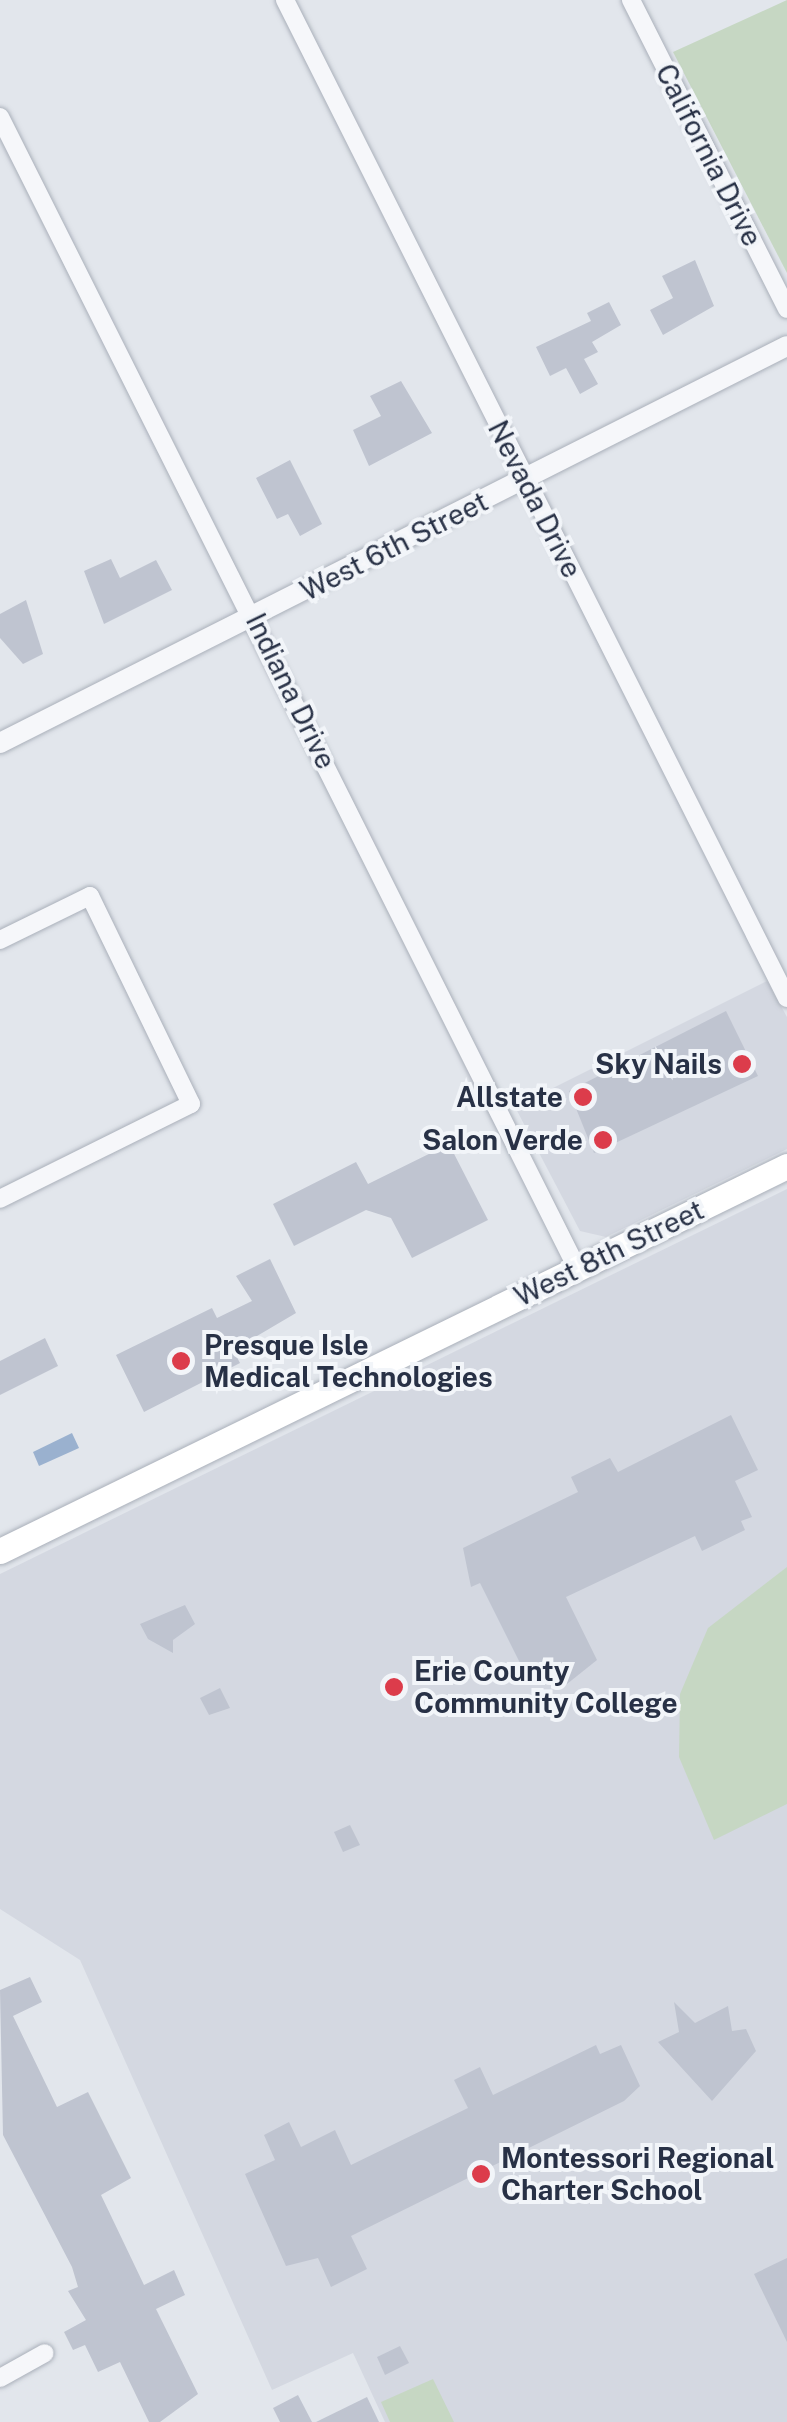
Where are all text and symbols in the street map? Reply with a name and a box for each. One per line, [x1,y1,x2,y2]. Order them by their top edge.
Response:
street label: California Drive [649,58,769,252]
street label: Nevada Drive [481,415,589,583]
street label: West 6th Street [295,484,493,608]
street label: Indiana Drive [239,608,343,774]
place label: Sky Nails [595,1047,722,1081]
marker: Sky Nails [731,1053,753,1075]
place label: Allstate [456,1080,563,1114]
marker: Allstate [572,1086,594,1108]
place label: Salon Verde [422,1123,583,1157]
marker: Salon Verde [592,1129,614,1151]
street label: West 8th Street [509,1193,709,1313]
place label: Presque Isle Medical Technologies [204,1328,493,1394]
marker: Presque Isle Medical Technologies [168,1348,194,1374]
place label: Erie County Community College [414,1654,678,1720]
marker: Erie County Community College [383,1676,405,1698]
place label: Montessori Regional Charter School [501,2141,774,2207]
marker: Montessori Regional Charter School [470,2163,492,2185]

